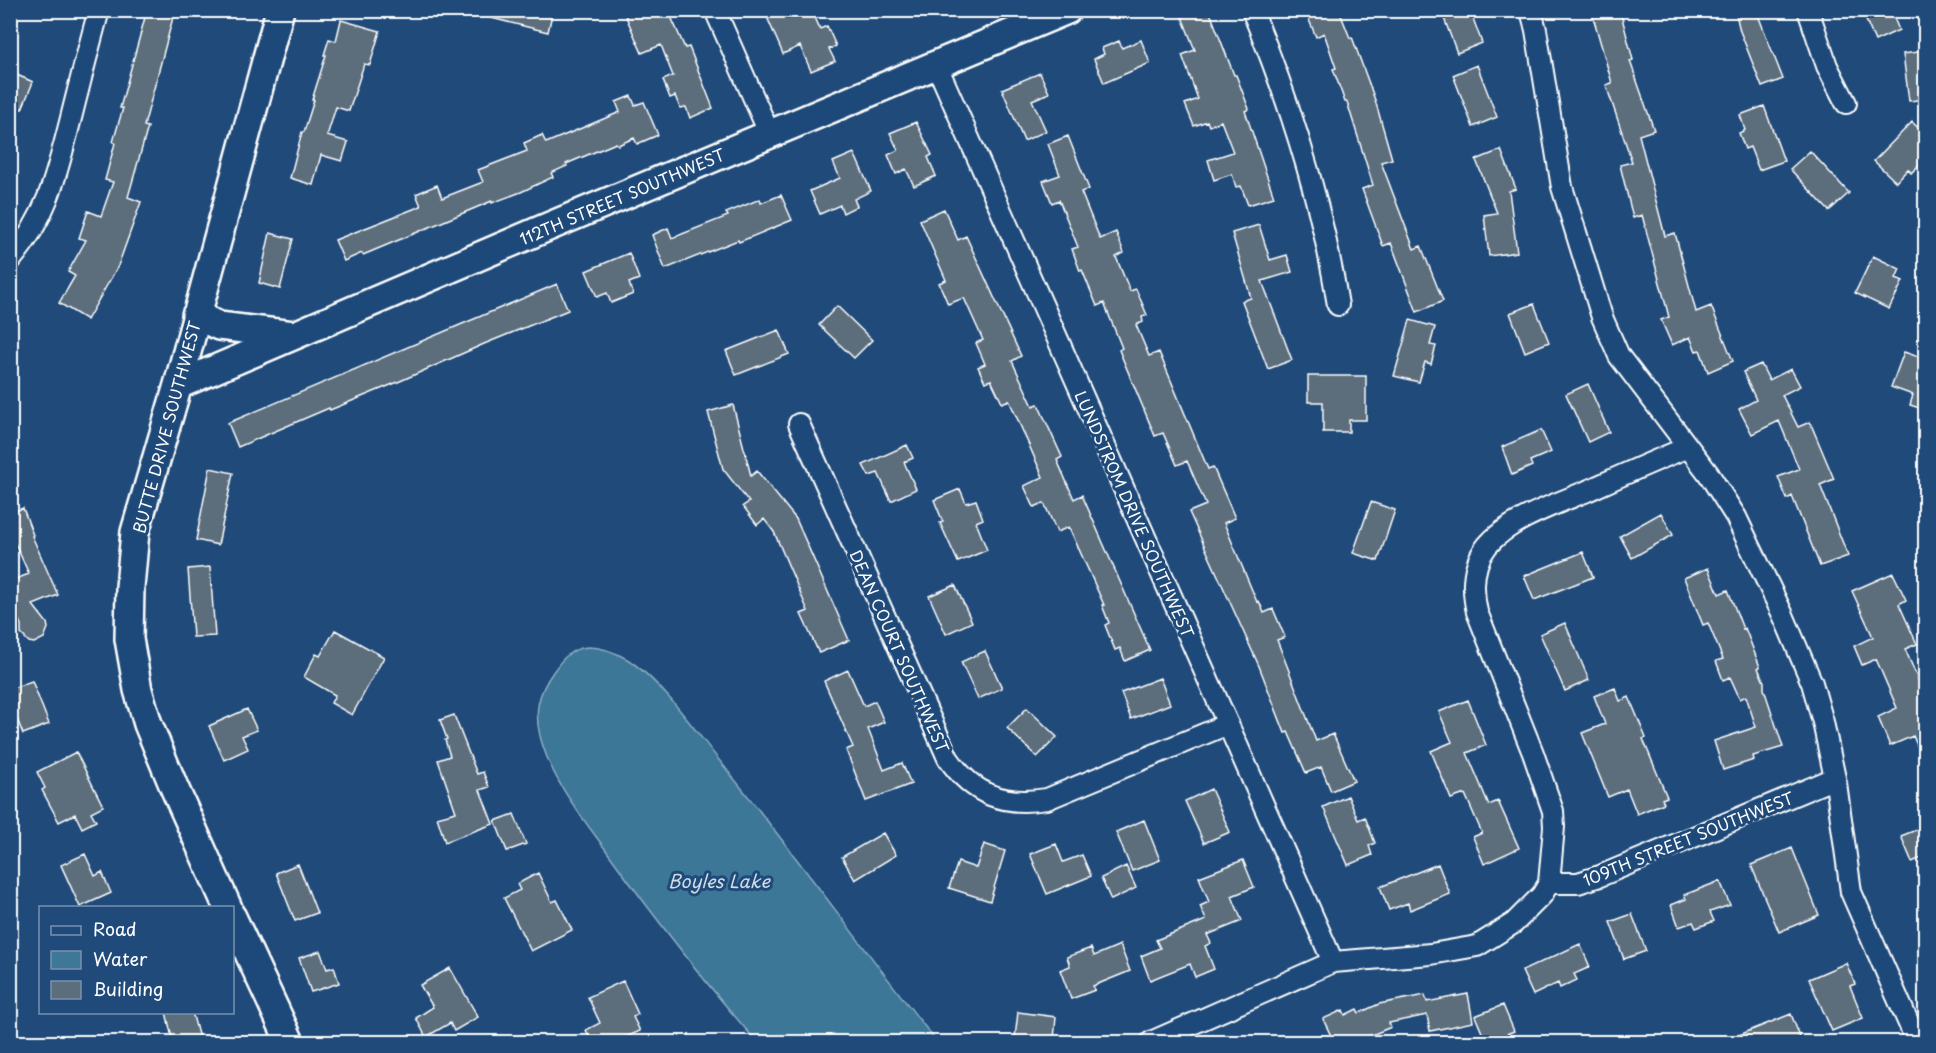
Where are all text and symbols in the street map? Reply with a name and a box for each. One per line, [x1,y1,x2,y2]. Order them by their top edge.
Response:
street label: 112TH STREET SOUTHWEST [516,142,728,250]
street label: BUTTE DRIVE SOUTHWEST [126,318,206,536]
street label: LUNDSTROM DRIVE SOUTHWEST [1070,387,1200,641]
street label: DEAN COURT SOUTHWEST [844,546,956,756]
street label: 109TH STREET SOUTHWEST [1579,785,1797,891]
water label: Boyles Lake [668,867,771,894]
legend [39,906,234,1014]
text: Road [93,915,137,942]
text: Water [93,945,148,972]
text: Building [93,975,163,1002]

